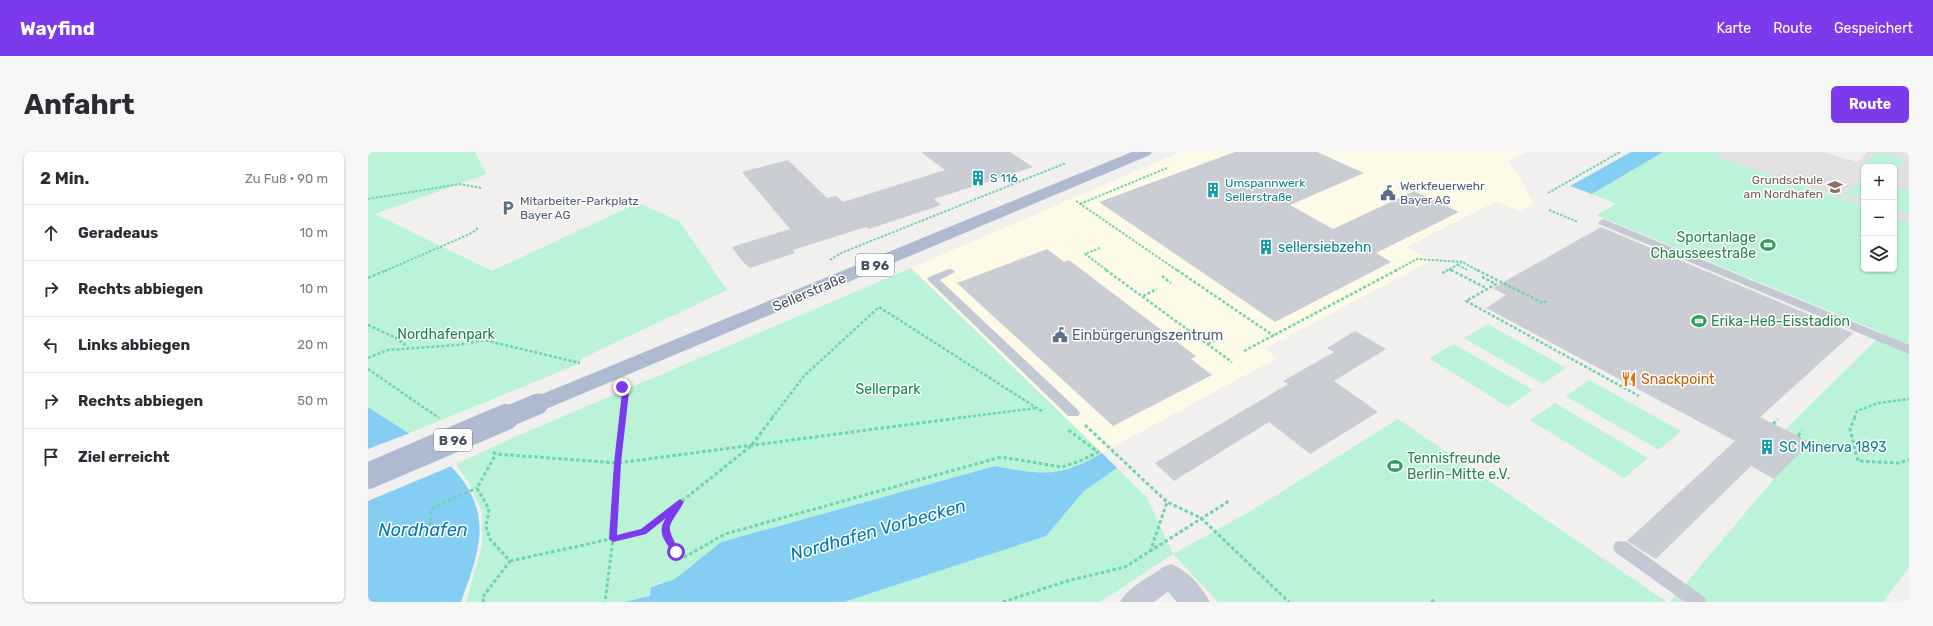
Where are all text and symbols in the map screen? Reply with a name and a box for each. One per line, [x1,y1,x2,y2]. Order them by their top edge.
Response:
text: Wayfind [20,17,95,40]
text: Karte [1716,20,1751,37]
text: Route [1773,20,1812,37]
text: Gespeichert [1834,20,1913,37]
button: Route [1831,86,1909,123]
text: Anfahrt [24,88,135,121]
map controls [1861,164,1897,272]
button: + [1861,164,1897,200]
text: 2 Min. [40,168,89,188]
building icon: S 116 [969,169,987,187]
text: Zu Fuß · 90 m [245,171,328,186]
place label: S 116 [990,171,1018,185]
place label: Grundschule am Nordhafen [1744,173,1823,201]
place label: Umspannwerk Sellerstraße [1225,176,1306,204]
school or university icon: Grundschule am Nordhafen [1826,178,1844,196]
place label: Werkfeuerwehr Bayer AG [1400,179,1485,207]
building icon: Umspannwerk Sellerstraße [1204,181,1222,199]
public building icon: Werkfeuerwehr Bayer AG [1379,184,1397,202]
place label: Mitarbeiter-Parkplatz Bayer AG [520,194,639,222]
parking icon: Mitarbeiter-Parkplatz Bayer AG [499,199,517,217]
button: − [1861,200,1897,236]
icon: ahead [40,222,62,244]
text: Geradeaus [78,224,158,242]
text: 10 m [299,225,328,240]
place label: Sportanlage Chausseestraße [1650,229,1756,262]
sports icon: Sportanlage Chausseestraße [1759,236,1777,254]
button: layers [1861,236,1897,272]
building icon: sellersiebzehn [1257,238,1275,256]
place label: sellersiebzehn [1278,239,1371,256]
road number: B 96 [856,254,894,276]
street label: Sellerstraße [770,269,849,316]
icon: right [40,278,62,300]
text: Rechts abbiegen [78,280,203,298]
text: 10 m [299,281,328,296]
sports icon: Erika-Heß-Eisstadion [1690,312,1708,330]
place label: Erika-Heß-Eisstadion [1711,313,1850,330]
park label: Nordhafenpark [397,326,496,343]
public building icon: Einbürgerungszentrum [1051,326,1069,344]
place label: Einbürgerungszentrum [1072,327,1223,344]
icon: left [40,334,62,356]
text: Links abbiegen [78,336,190,354]
text: 20 m [297,337,328,352]
restaurant icon: Snackpoint [1620,370,1638,388]
place label: Snackpoint [1641,371,1715,388]
route end [613,378,631,396]
park label: Sellerpark [855,381,921,398]
icon: right [40,390,62,412]
text: Rechts abbiegen [78,392,203,410]
text: 50 m [297,393,328,408]
road number: B 96 [434,429,472,451]
building icon: SC Minerva 1893 [1758,438,1776,456]
place label: SC Minerva 1893 [1779,439,1887,456]
icon: arrive [40,446,62,468]
text: Ziel erreicht [78,448,170,466]
place label: Tennisfreunde Berlin-Mitte e.V. [1407,450,1510,483]
sports icon: Tennisfreunde Berlin-Mitte e.V. [1386,457,1404,475]
water label: Nordhafen Vorbecken [788,494,968,566]
water label: Nordhafen [378,519,468,541]
route start [667,543,685,561]

